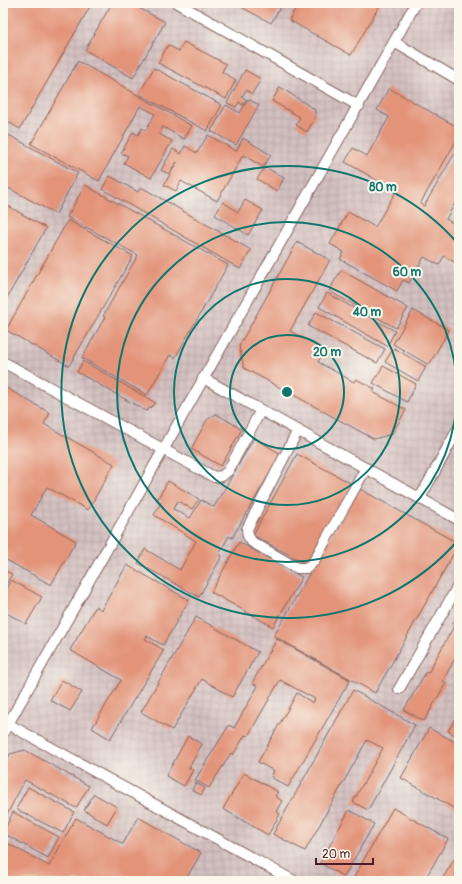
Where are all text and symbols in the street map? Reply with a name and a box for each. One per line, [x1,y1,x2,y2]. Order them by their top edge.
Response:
text: 80 m [369,180,397,195]
text: 60 m [393,265,422,280]
text: 40 m [352,305,382,320]
text: 20 m [313,345,341,360]
centre of rings [280,385,294,399]
scale bar [316,840,373,866]
text: 20 m [322,847,351,862]

